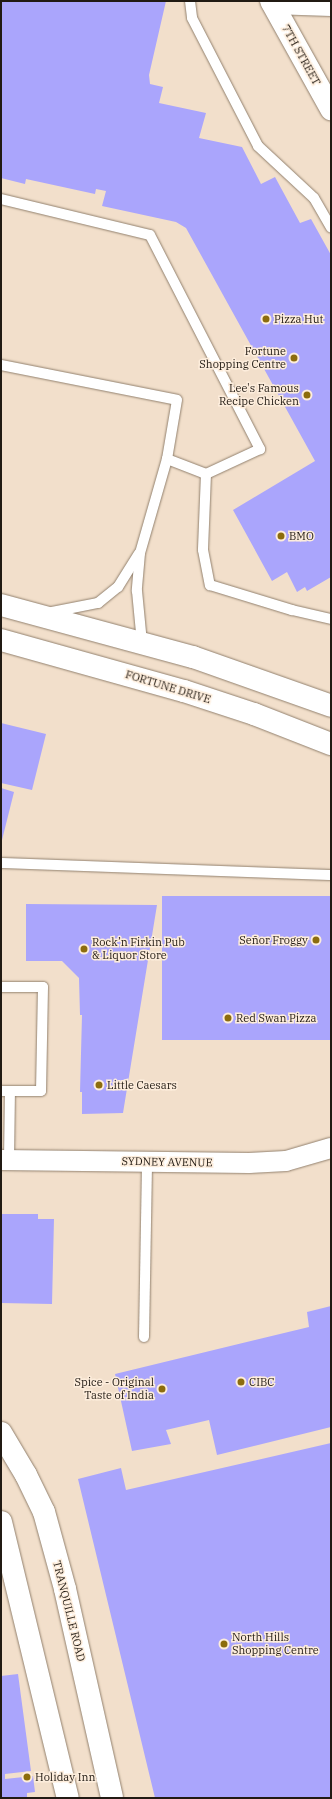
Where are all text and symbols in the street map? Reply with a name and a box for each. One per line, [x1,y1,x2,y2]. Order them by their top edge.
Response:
street label: 7TH STREET [279,22,323,88]
place label: Pizza Hut [274,312,323,326]
marker: Pizza Hut [261,314,271,324]
place label: Fortune Shopping Centre [199,345,286,371]
marker: Fortune Shopping Centre [289,353,299,363]
place label: Lee's Famous Recipe Chicken [219,382,299,408]
marker: Lee's Famous Recipe Chicken [302,390,312,400]
place label: BMO [289,529,314,543]
marker: BMO [276,531,286,541]
street label: FORTUNE DRIVE [124,668,212,706]
place label: Señor Froggy [239,933,308,947]
marker: Señor Froggy [311,935,321,945]
place label: Rock’n Firkin Pub & Liquor Store [92,936,185,962]
marker: Rock’n Firkin Pub & Liquor Store [79,944,89,954]
place label: Red Swan Pizza [236,1011,317,1025]
marker: Red Swan Pizza [223,1013,233,1023]
place label: Little Caesars [107,1078,177,1092]
marker: Little Caesars [94,1080,104,1090]
street label: SYDNEY AVENUE [121,1155,213,1169]
place label: CIBC [249,1375,274,1389]
place label: Spice - Original Taste of India [74,1376,154,1402]
marker: CIBC [236,1377,246,1387]
marker: Spice - Original Taste of India [157,1384,167,1394]
street label: TRANQUILLE ROAD [50,1559,88,1663]
place label: North Hills Shopping Centre [232,1631,319,1657]
marker: North Hills Shopping Centre [219,1639,229,1649]
place label: Holiday Inn [35,1770,95,1784]
marker: Holiday Inn [22,1772,32,1782]

